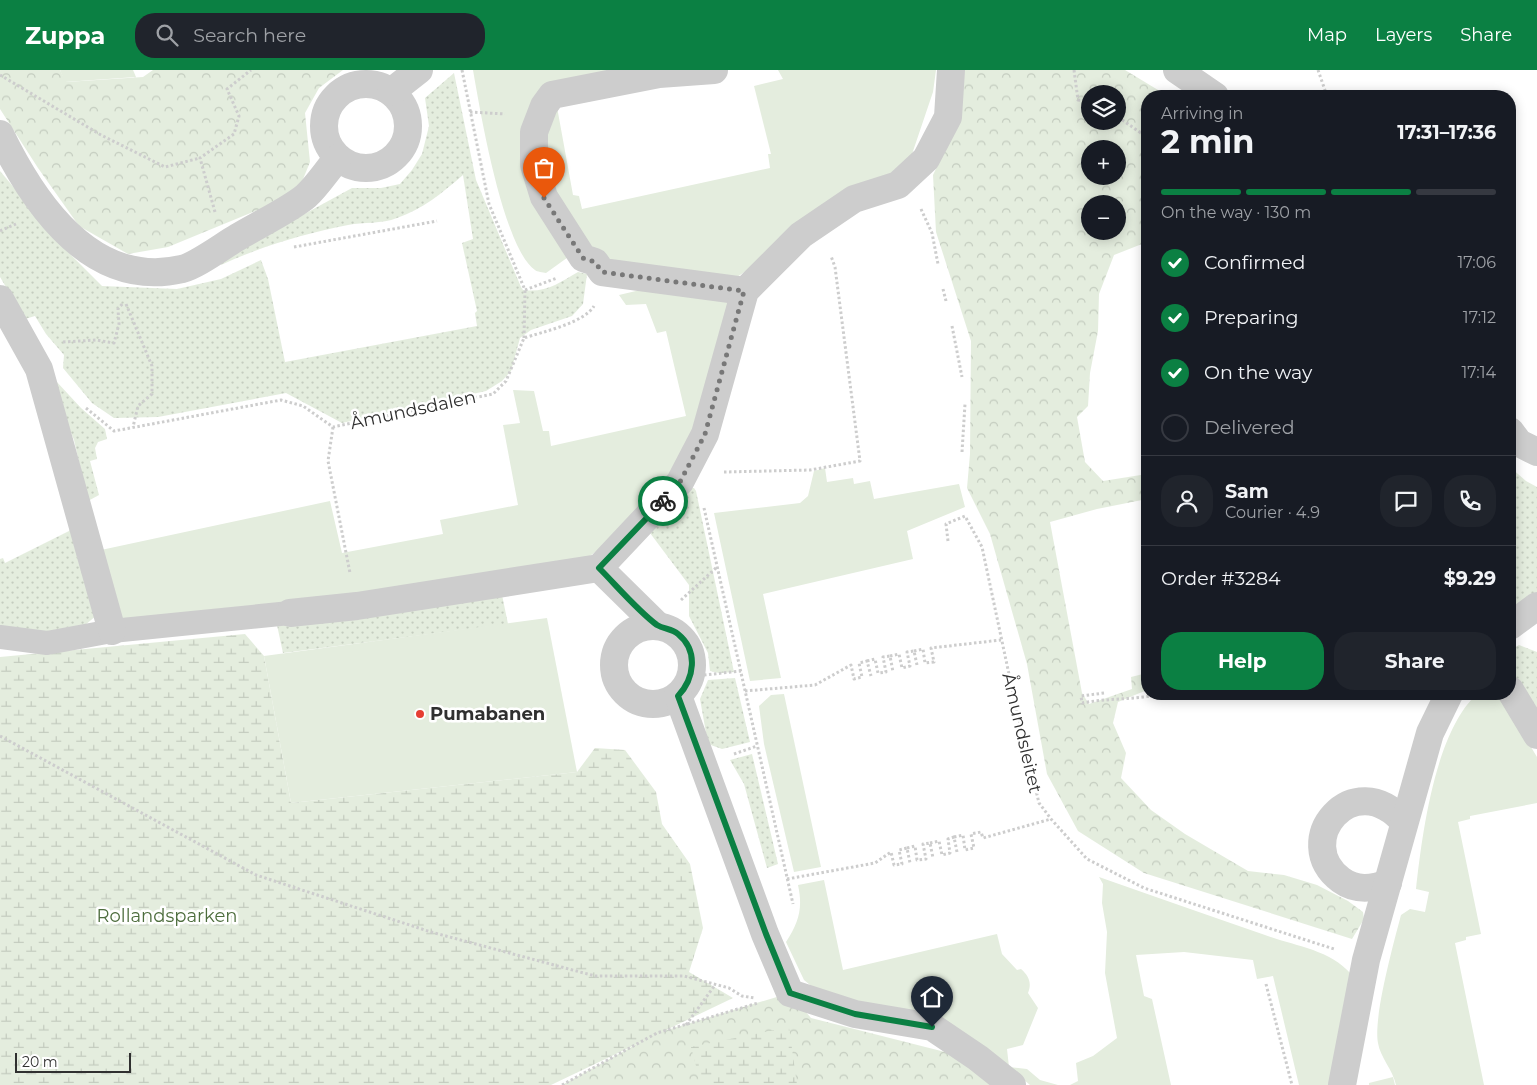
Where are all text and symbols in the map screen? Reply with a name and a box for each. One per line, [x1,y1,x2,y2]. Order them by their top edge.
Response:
search box [135,13,485,58]
text: Zuppa [25,21,105,50]
icon: search [153,21,181,49]
text: Search here [193,24,306,47]
text: Map [1307,24,1347,46]
text: Layers [1375,24,1432,46]
text: Share [1460,24,1512,46]
map controls [1081,85,1126,240]
button: layers [1081,85,1126,130]
text: Arriving in [1161,104,1243,123]
text: 17:31–17:36 [1397,121,1496,144]
text: 2 min [1161,122,1254,161]
button: + [1081,140,1126,185]
pin [523,147,565,198]
icon: bag [530,154,558,182]
button: − [1081,195,1126,240]
text: On the way · 130 m [1161,203,1311,222]
icon: check [1161,249,1189,277]
text: Confirmed [1204,251,1305,274]
text: 17:06 [1457,253,1496,272]
icon: check [1161,304,1189,332]
text: Preparing [1204,306,1299,329]
text: 17:12 [1463,308,1496,327]
icon: check [1161,359,1189,387]
text: On the way [1204,361,1312,384]
text: 17:14 [1461,363,1496,382]
street label: Åmundsdalen [348,385,478,434]
text: Delivered [1204,416,1295,439]
button: person [1161,475,1213,527]
button: chat [1380,475,1432,527]
button: phone [1444,475,1496,527]
courier [638,476,688,526]
text: Sam [1225,480,1269,503]
icon: bike [649,487,677,515]
text: Courier · 4.9 [1225,503,1320,522]
text: Order #3284 [1161,567,1281,590]
text: $9.29 [1444,567,1496,590]
button: Help [1161,632,1324,690]
button: Share [1334,632,1496,690]
street label: Åmundsleitet [997,670,1048,795]
place label: Pumabanen [430,703,545,725]
marker: Pumabanen [414,708,426,720]
park label: Rollandsparken [96,905,238,927]
pin [911,976,953,1027]
icon: home [918,983,946,1011]
scale bar [15,1050,131,1073]
text: 20 m [22,1053,58,1071]

